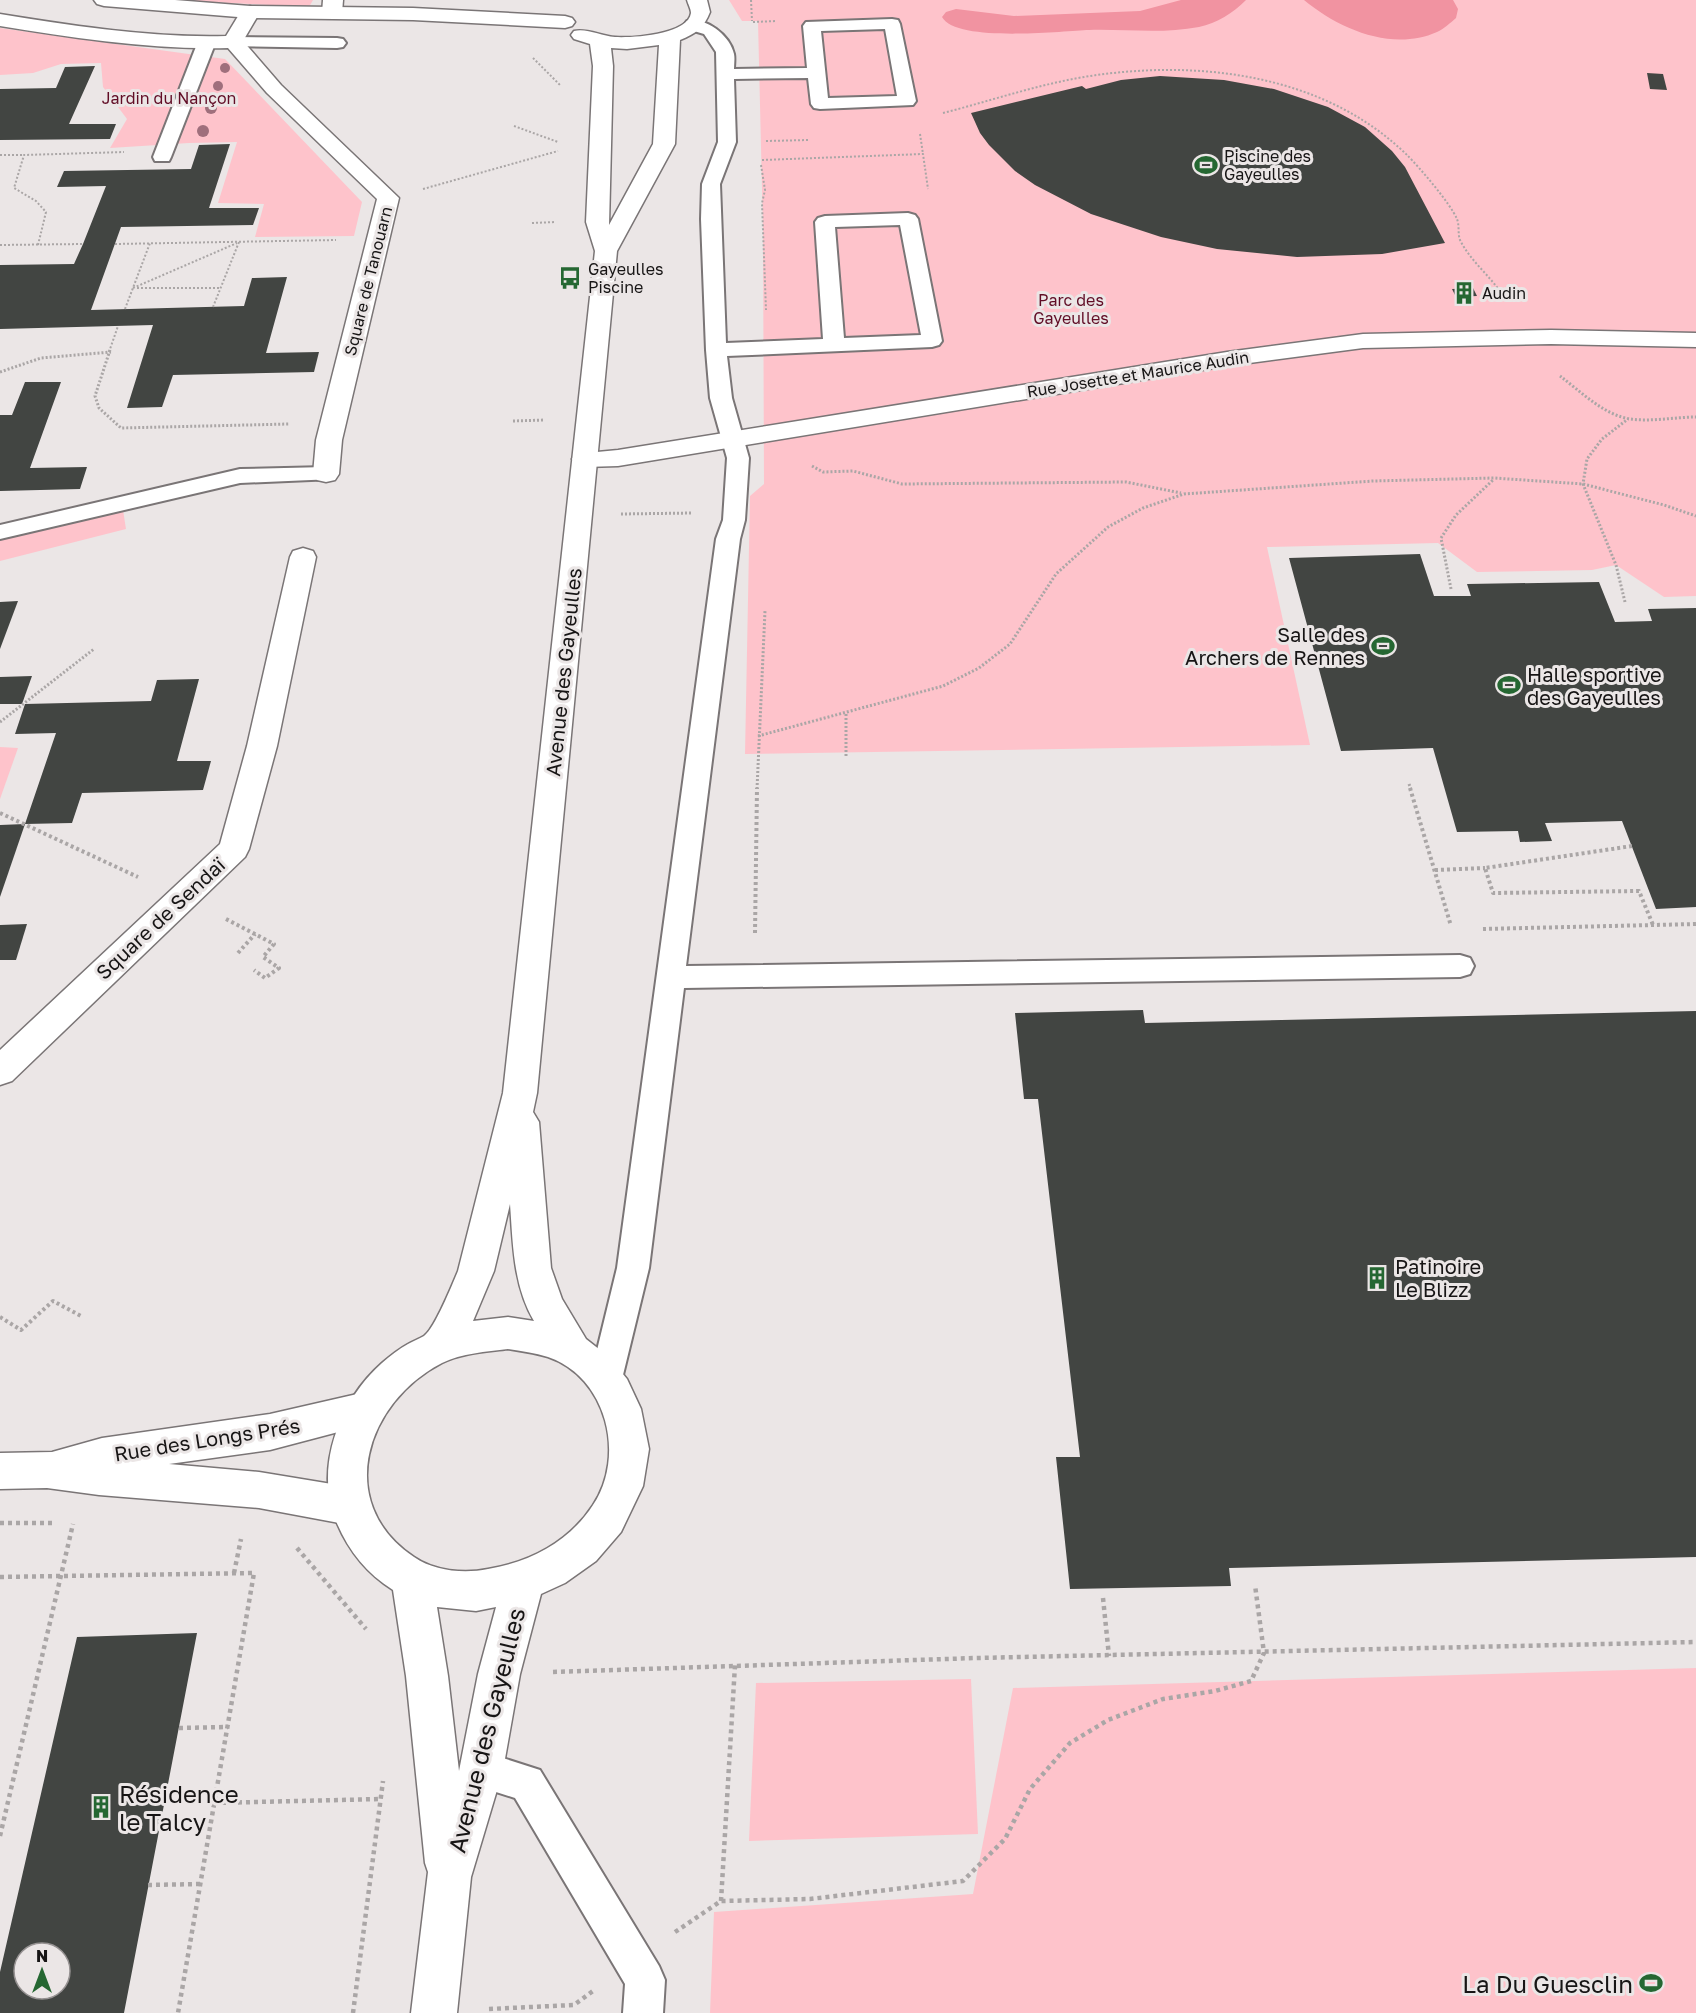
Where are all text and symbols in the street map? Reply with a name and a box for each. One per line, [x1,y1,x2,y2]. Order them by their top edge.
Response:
park label: Jardin du Nançon [102,88,236,108]
place label: Piscine des Gayeulles [1224,146,1311,184]
sports icon: Piscine des Gayeulles [1193,152,1219,178]
street label: Square de Tanouarn [340,204,396,358]
place label: Gayeulles Piscine [588,259,663,297]
bus stop icon: Gayeulles Piscine [557,265,583,291]
building icon: Audin [1451,280,1477,306]
place label: Audin [1482,283,1526,303]
park label: Parc des Gayeulles [1033,290,1109,328]
street label: Rue Josette et Maurice Audin [1026,347,1250,401]
street label: Avenue des Gayeulles [540,567,586,777]
place label: Salle des Archers de Rennes [1185,622,1365,669]
sports icon: Salle des Archers de Rennes [1370,633,1396,659]
place label: Halle sportive des Gayeulles [1527,662,1662,709]
sports icon: Halle sportive des Gayeulles [1496,672,1522,698]
street label: Square de Sendaï [91,852,230,984]
place label: Patinoire Le Blizz [1395,1254,1481,1301]
building icon: Patinoire Le Blizz [1364,1265,1390,1291]
street label: Rue des Longs Prés [112,1412,302,1466]
street label: Avenue des Gayeulles [442,1605,530,1855]
place label: Résidence le Talcy [119,1779,239,1836]
building icon: Résidence le Talcy [88,1794,114,1820]
north arrow [12,1941,72,2001]
text: N [36,1946,48,1966]
place label: La Du Guesclin [1462,1969,1633,1998]
sports icon: La Du Guesclin [1638,1970,1664,1996]

